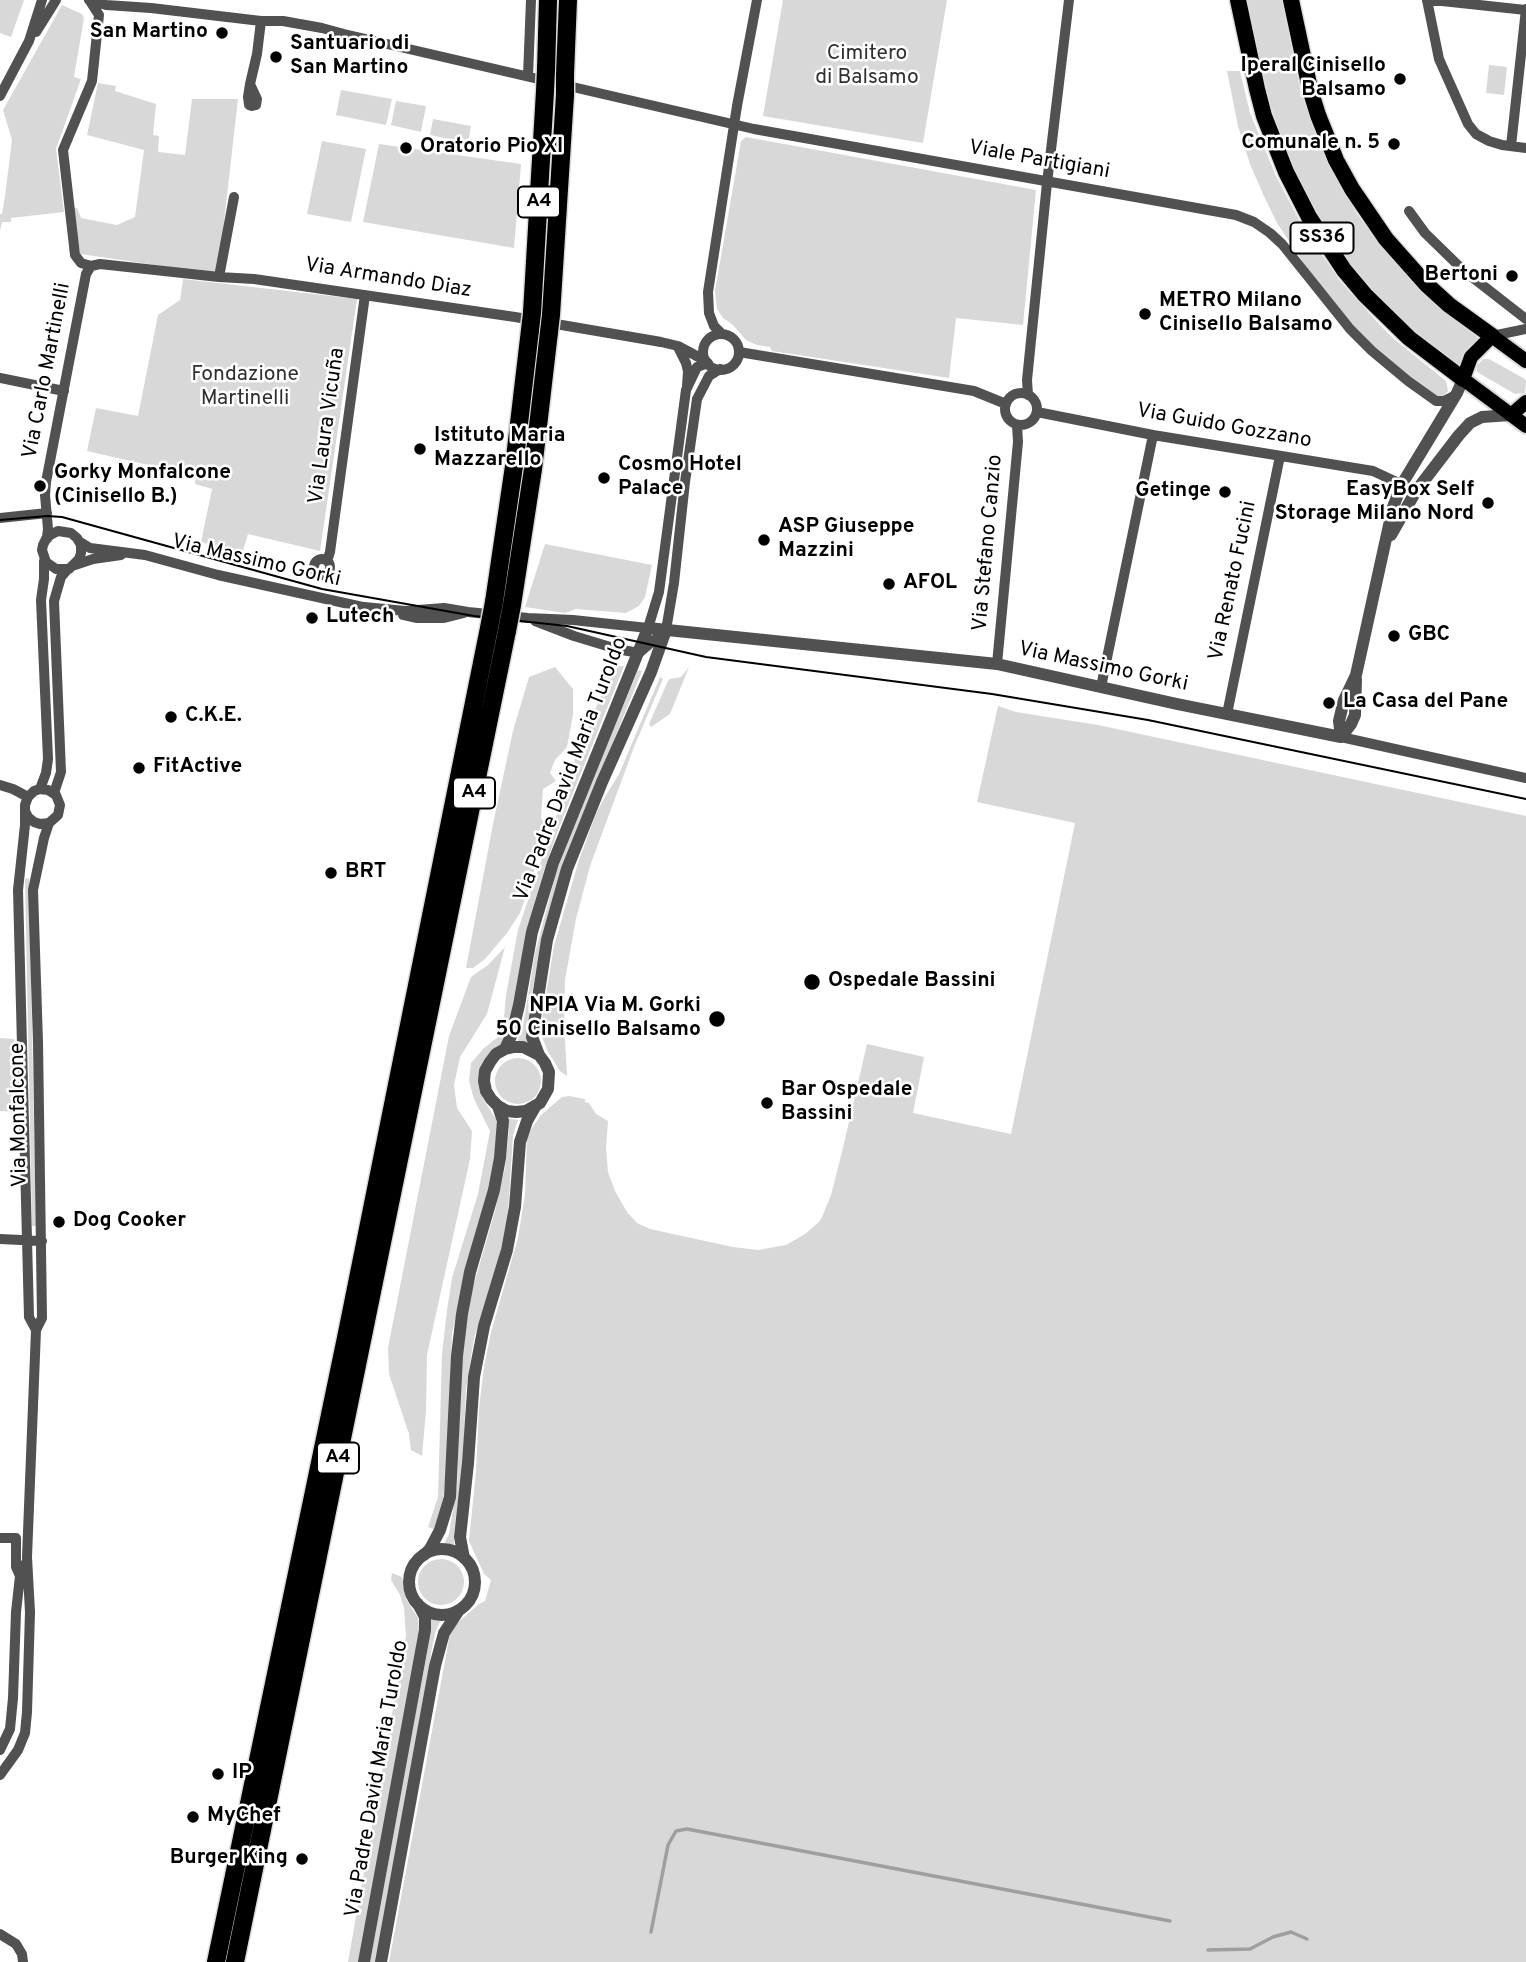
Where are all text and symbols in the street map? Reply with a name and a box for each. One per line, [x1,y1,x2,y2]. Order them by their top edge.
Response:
place label: San Martino [90,20,208,46]
marker: San Martino [214,25,230,41]
place label: Santuario di San Martino [290,32,409,82]
park label: Cimitero di Balsamo [815,42,919,92]
marker: Santuario di San Martino [268,49,284,65]
place label: Iperal Cinisello Balsamo [1241,54,1386,104]
marker: Iperal Cinisello Balsamo [1392,71,1408,87]
place label: Comunale n. 5 [1241,131,1380,157]
place label: Oratorio Pio XI [420,135,563,161]
street label: Viale Partigiani [966,136,1112,186]
marker: Comunale n. 5 [1386,136,1402,152]
marker: Oratorio Pio XI [398,140,414,156]
road number: A4 [518,186,560,218]
road number: SS36 [1290,222,1354,254]
street label: Via Armando Diaz [303,253,473,305]
place label: Bertoni [1425,263,1498,289]
marker: Bertoni [1504,268,1520,284]
street label: Via Carlo Martinelli [19,281,77,461]
place label: METRO Milano Cinisello Balsamo [1159,289,1333,339]
marker: METRO Milano Cinisello Balsamo [1137,306,1153,322]
street label: Via Laura Vicuña [305,346,351,506]
park label: Fondazione Martinelli [191,363,299,413]
street label: Via Guido Gozzano [1134,399,1314,455]
place label: Istituto Maria Mazzarello [434,424,565,474]
marker: Istituto Maria Mazzarello [412,441,428,457]
place label: Cosmo Hotel Palace [618,453,742,503]
street label: Via Stefano Canzio [969,454,1009,632]
place label: Gorky Monfalcone (Cinisello B.) [54,461,231,511]
marker: Cosmo Hotel Palace [596,470,612,486]
marker: Gorky Monfalcone (Cinisello B.) [32,478,48,494]
place label: EasyBox Self Storage Milano Nord [1275,478,1474,528]
place label: Getinge [1135,479,1211,505]
marker: Getinge [1217,484,1233,500]
marker: EasyBox Self Storage Milano Nord [1480,495,1496,511]
street label: Via Renato Fucini [1205,499,1263,663]
place label: ASP Giuseppe Mazzini [778,515,915,565]
street label: Via Massimo Gorki [169,530,343,594]
marker: ASP Giuseppe Mazzini [756,532,772,548]
place label: AFOL [903,571,957,597]
marker: AFOL [881,576,897,592]
place label: Lutech [326,605,394,631]
marker: Lutech [304,610,320,626]
place label: GBC [1408,623,1450,649]
marker: GBC [1386,628,1402,644]
street label: Via Padre David Maria Turoldo [510,634,634,906]
street label: Via Massimo Gorki [1016,638,1190,698]
place label: La Casa del Pane [1343,690,1508,716]
marker: La Casa del Pane [1321,695,1337,711]
place label: C.K.E. [185,704,242,730]
marker: C.K.E. [163,709,179,725]
place label: FitActive [153,755,242,781]
marker: FitActive [131,760,147,776]
road number: A4 [453,778,495,808]
place label: BRT [345,860,386,886]
marker: BRT [323,865,339,881]
place label: Ospedale Bassini [828,969,996,995]
marker: Ospedale Bassini [802,972,822,992]
place label: NPIA Via M. Gorki 50 Cinisello Balsamo [495,994,701,1044]
marker: NPIA Via M. Gorki 50 Cinisello Balsamo [707,1009,727,1029]
street label: Via Monfalcone [6,1043,34,1187]
place label: Bar Ospedale Bassini [781,1078,912,1128]
marker: Bar Ospedale Bassini [759,1095,775,1111]
place label: Dog Cooker [73,1209,186,1235]
marker: Dog Cooker [51,1214,67,1230]
road number: A4 [317,1442,359,1474]
street label: Via Padre David Maria Turoldo [341,1638,415,1920]
place label: IP [232,1761,252,1787]
marker: IP [210,1766,226,1782]
place label: MyChef [207,1804,281,1830]
marker: MyChef [185,1809,201,1825]
place label: Burger King [170,1846,288,1872]
marker: Burger King [294,1851,310,1867]

